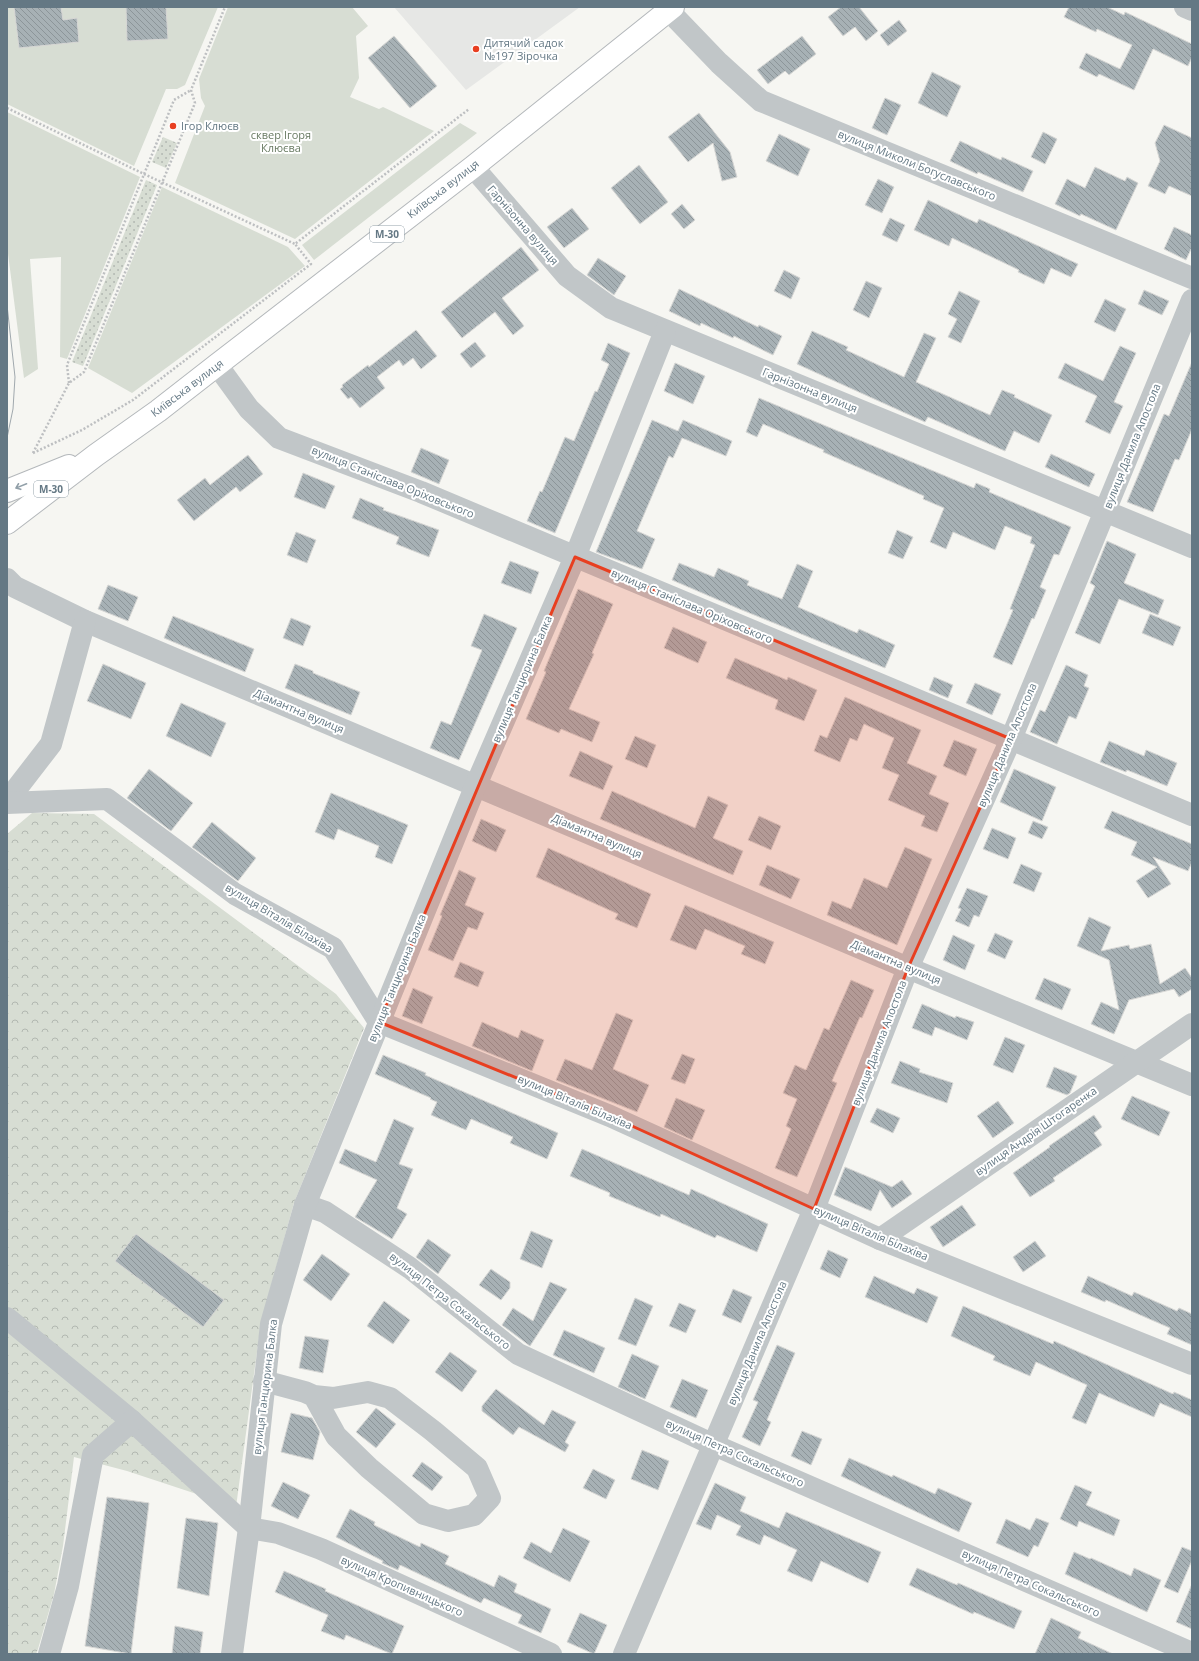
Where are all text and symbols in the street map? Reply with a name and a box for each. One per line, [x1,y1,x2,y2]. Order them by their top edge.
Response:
place label: Дитячий садок №197 Зірочка [484,35,564,63]
marker: Дитячий садок №197 Зірочка [471,44,481,54]
place label: Ігор Клюєв [181,118,239,133]
marker: Ігор Клюєв [168,121,178,131]
street label: вулиця Миколи Богуславського [836,126,999,203]
park label: сквер Ігоря Клюєва [251,127,311,155]
street label: Київська вулиця [404,156,482,221]
street label: Гарнізонна вулиця [485,182,562,268]
road number: М-30 [370,226,404,242]
street label: Київська вулиця [147,355,226,420]
street label: Гарнізонна вулиця [760,364,860,415]
street label: вулиця Данила Апостола [1100,381,1164,511]
street label: вулиця Станіслава Оріховського [310,442,477,521]
road number: М-30 [34,481,68,497]
one-way arrow [15,482,27,490]
street label: вулиця Станіслава Оріховського [609,565,776,647]
street label: вулиця Танцюрина Балка [488,613,555,745]
street label: вулиця Данила Апостола [974,680,1040,809]
street label: Діамантна вулиця [252,685,347,736]
street label: Діамантна вулиця [550,810,645,861]
street label: вулиця Віталія Білахіва [223,879,336,956]
street label: вулиця Танцюрина Балка [364,912,429,1044]
street label: Діамантна вулиця [849,936,944,987]
street label: вулиця Данила Апостола [848,978,909,1108]
street label: вулиця Віталія Білахіва [516,1071,635,1132]
street label: вулиця Андрія Штогаренка [972,1083,1100,1178]
street label: вулиця Віталія Білахіва [812,1202,931,1263]
street label: вулиця Петра Сокальського [387,1249,514,1353]
street label: вулиця Данила Апостола [724,1278,790,1407]
street label: вулиця Танцюрина Балка [249,1318,280,1456]
street label: вулиця Петра Сокальського [664,1415,807,1490]
street label: вулиця Петра Сокальського [960,1545,1103,1620]
street label: вулиця Кропивницького [339,1552,466,1619]

